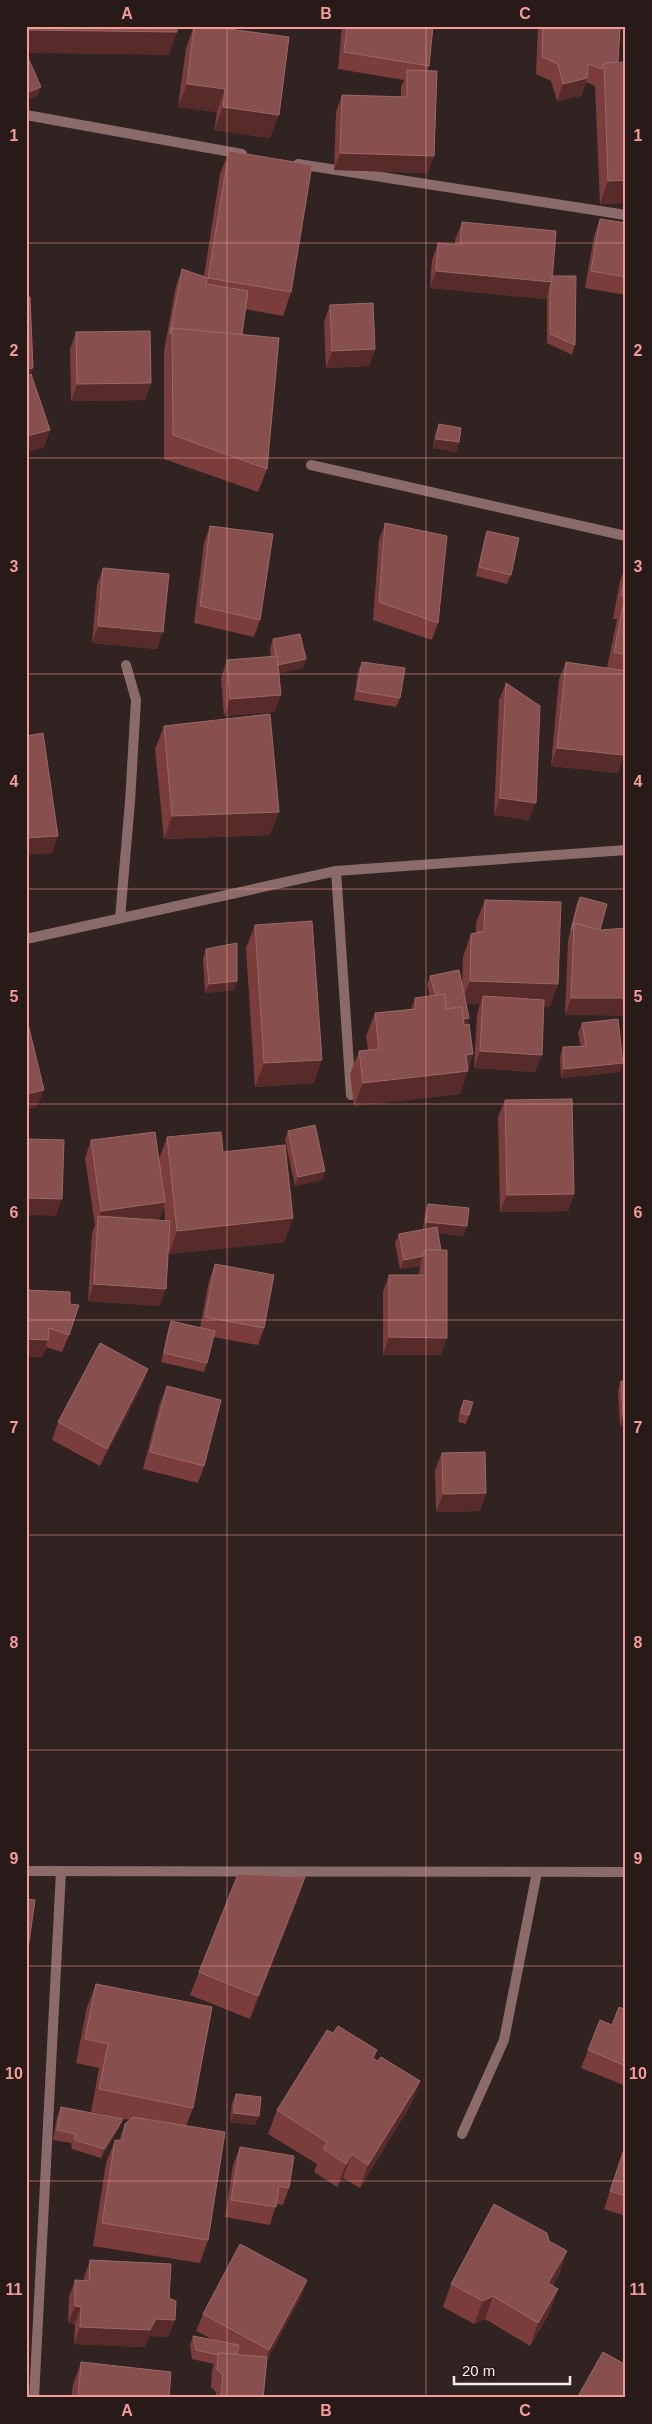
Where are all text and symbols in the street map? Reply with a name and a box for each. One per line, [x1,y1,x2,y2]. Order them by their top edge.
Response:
text: A [121,5,133,22]
text: B [320,5,332,22]
text: C [519,5,531,22]
text: 1 [10,127,19,144]
text: 1 [634,127,643,144]
text: 2 [10,342,19,359]
text: 2 [634,342,643,359]
text: 3 [10,558,19,575]
text: 3 [634,558,643,575]
text: 4 [10,773,19,790]
text: 4 [634,773,643,790]
text: 5 [10,988,19,1005]
text: 5 [634,988,643,1005]
text: 6 [10,1204,19,1221]
text: 6 [634,1204,643,1221]
text: 7 [10,1419,19,1436]
text: 7 [634,1419,643,1436]
text: 8 [10,1634,19,1651]
text: 8 [634,1634,643,1651]
text: 9 [10,1850,19,1867]
text: 9 [634,1850,643,1867]
text: 10 [5,2065,23,2082]
text: 10 [629,2065,647,2082]
text: 11 [6,2281,23,2298]
text: 11 [630,2281,647,2298]
scale bar [454,2354,571,2386]
text: 20 m [462,2362,495,2379]
text: A [121,2402,133,2419]
text: B [320,2402,332,2419]
text: C [519,2402,531,2419]

